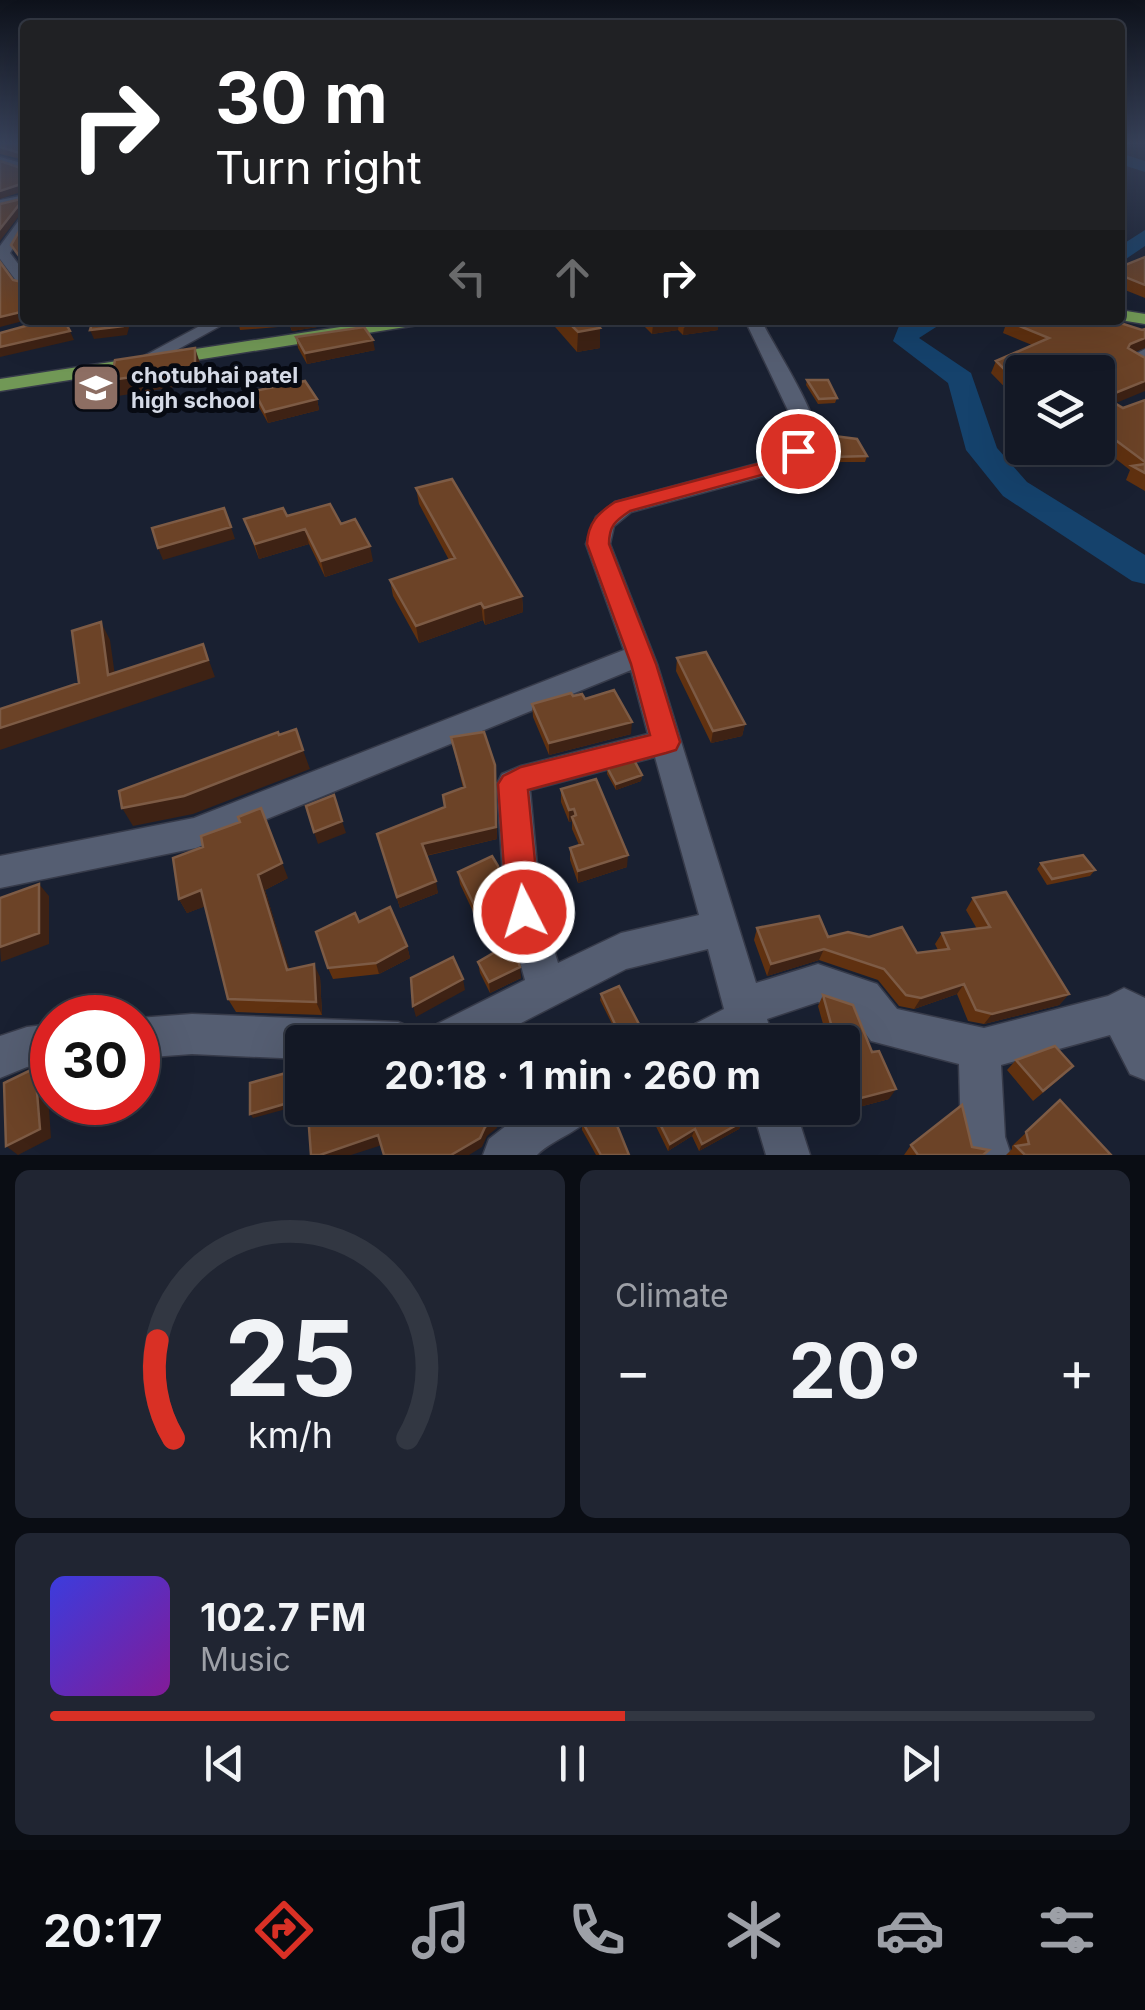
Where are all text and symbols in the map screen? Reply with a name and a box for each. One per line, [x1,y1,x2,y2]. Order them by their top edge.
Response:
text: 30 m [215,55,388,140]
icon: right [50,60,180,190]
text: Turn right [215,140,422,195]
icon: left [440,250,495,305]
icon: ahead [545,250,600,305]
icon: right [650,250,705,305]
map controls [1005,355,1115,465]
button: layers [1005,355,1115,465]
school or university icon: chotubhai patel high school [70,362,122,414]
place label: chotubhai patel high school [131,362,298,413]
pin [756,409,841,494]
icon: arrive [771,424,826,479]
position arrow [472,860,576,964]
speed limit sign: 30 [30,995,160,1125]
text: 20:18 · 1 min · 260 m [384,1052,761,1098]
text: Climate [615,1276,729,1315]
text: 25 [224,1295,356,1421]
text: 20° [789,1325,921,1416]
text: − [615,1338,651,1404]
text: + [1059,1338,1095,1404]
text: km/h [248,1413,332,1457]
text: 102.7 FM [200,1594,366,1640]
text: Music [200,1640,291,1679]
icon: previous [197,1736,252,1791]
icon: pause [545,1736,600,1791]
icon: next [893,1736,948,1791]
icon: directions [249,1895,319,1965]
icon: music [406,1895,476,1965]
icon: phone [562,1895,632,1965]
icon: climate [719,1895,789,1965]
icon: car [875,1895,945,1965]
icon: filters [1032,1895,1102,1965]
text: 20:17 [43,1903,163,1958]

